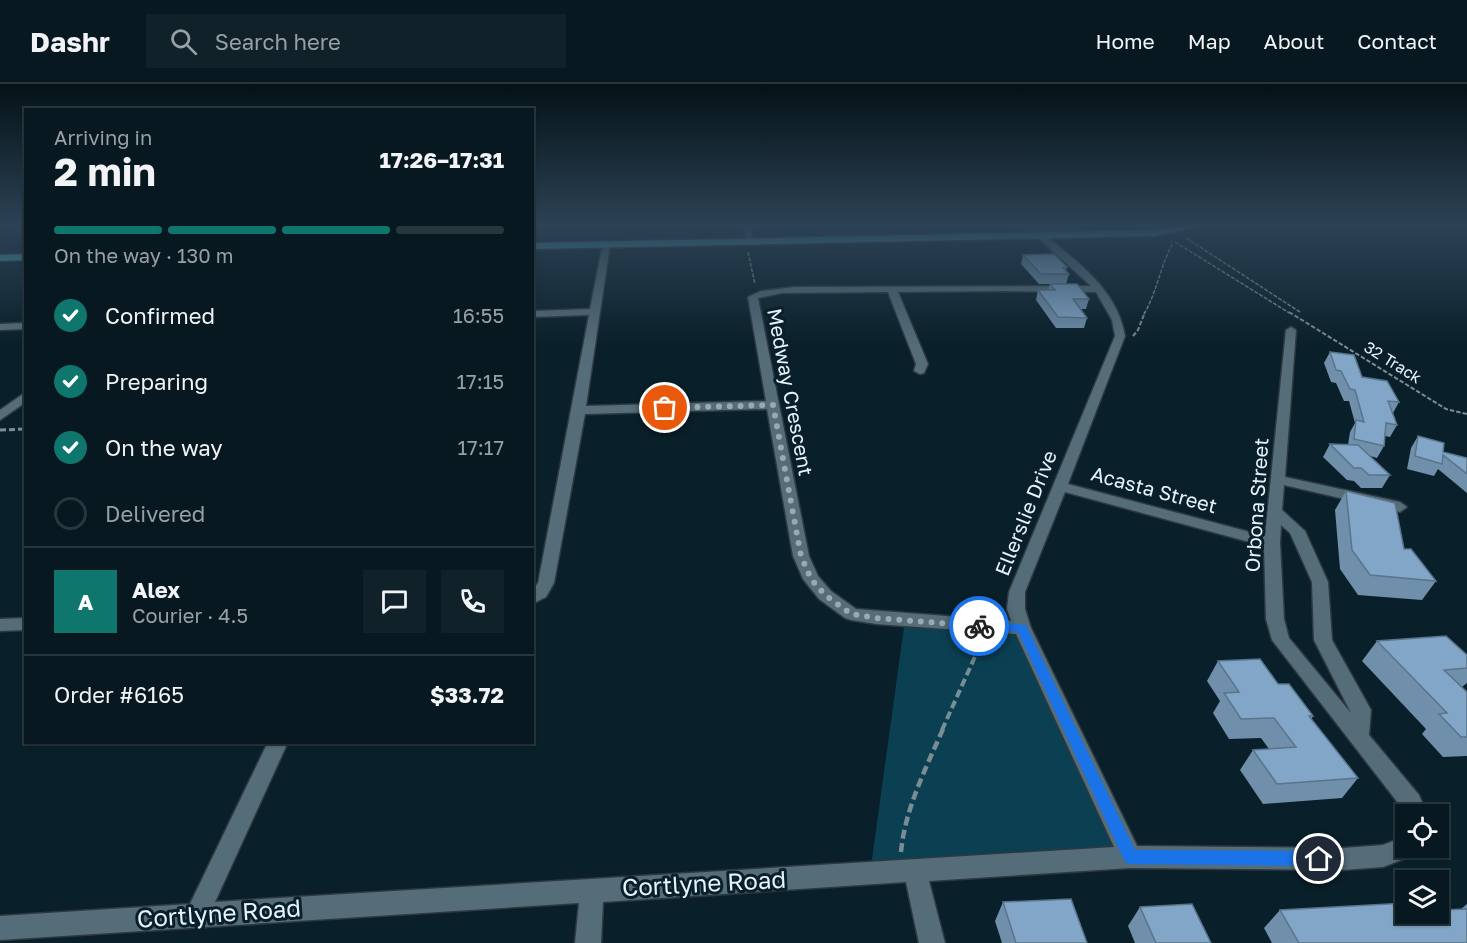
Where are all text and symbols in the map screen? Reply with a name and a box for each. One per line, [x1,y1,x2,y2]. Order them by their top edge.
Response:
search box [146,14,566,68]
text: Dashr [30,25,110,58]
icon: search [167,25,200,58]
text: Search here [215,28,341,55]
text: Home [1095,28,1155,54]
text: Map [1188,28,1231,54]
text: About [1264,28,1324,54]
text: Contact [1357,28,1437,54]
text: Arriving in [54,125,152,149]
text: 17:26–17:31 [379,146,504,173]
text: 2 min [54,148,156,195]
text: On the way · 130 m [54,243,233,267]
icon: check [54,299,87,332]
text: Confirmed [105,302,215,329]
text: 16:55 [453,303,504,327]
street label: Medway Crescent [763,306,819,478]
street label: 32 Track [1361,337,1425,387]
icon: check [54,365,87,398]
text: Preparing [105,368,208,395]
text: 17:15 [456,369,504,393]
pin [639,382,690,433]
icon: bag [648,391,681,424]
icon: check [54,431,87,464]
text: On the way [105,434,223,461]
text: 17:17 [457,435,504,459]
street label: Orbona Street [1239,437,1273,573]
street label: Ellerslie Drive [989,447,1061,579]
street label: Acasta Street [1089,461,1220,517]
text: Delivered [105,500,205,527]
button: chat [363,570,426,633]
button: phone [441,570,504,633]
text: Alex [132,576,180,603]
text: A [78,588,93,615]
courier [949,596,1009,656]
text: Courier · 4.5 [132,603,248,627]
icon: bike [963,610,996,643]
text: Order #6165 [54,681,184,708]
text: $33.72 [430,681,504,708]
map controls [1395,804,1449,924]
button: locate [1395,804,1449,858]
pin [1293,833,1344,884]
icon: home [1302,842,1335,875]
street label: Cortlyne Road [621,864,787,901]
button: layers [1395,870,1449,924]
street label: Cortlyne Road [136,892,302,933]

